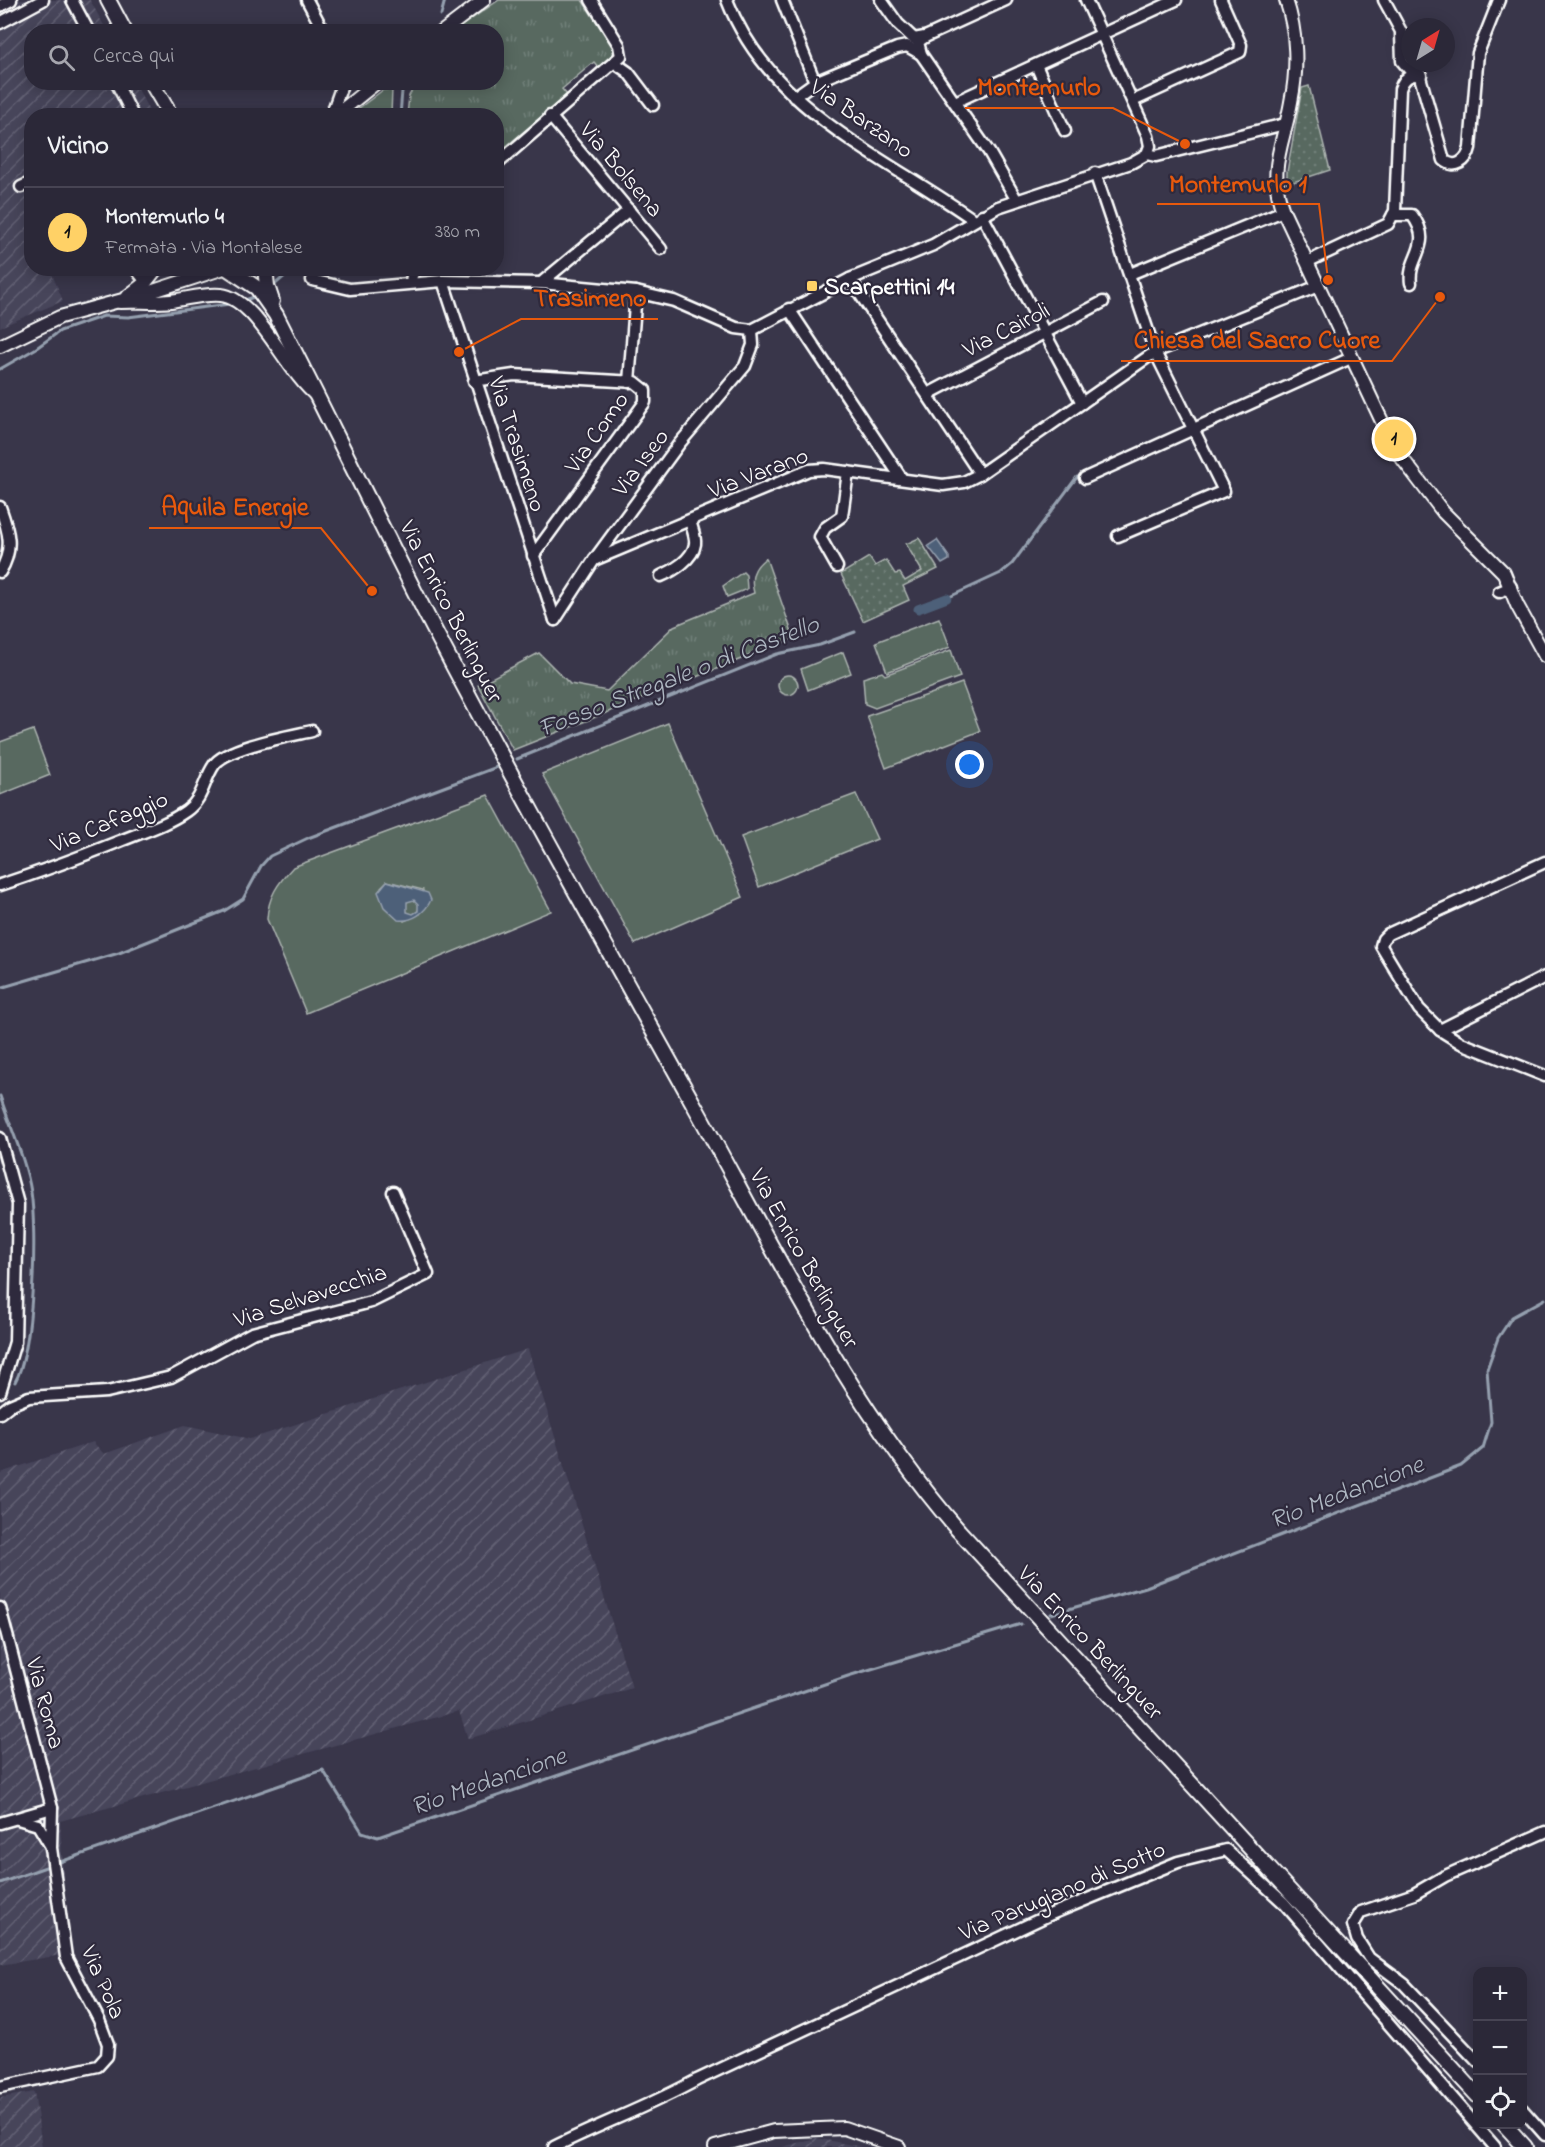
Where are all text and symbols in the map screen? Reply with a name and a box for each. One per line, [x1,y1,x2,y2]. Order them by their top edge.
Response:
north arrow [1401,18,1455,72]
search box [24,24,504,90]
icon: search [45,41,78,74]
text: Cerca qui [93,41,175,73]
callout: Montemurlo [965,64,1113,108]
text: Montemurlo [977,70,1101,108]
street label: Via Barzano [801,71,920,169]
street label: Via Bolsena [569,114,671,226]
text: Vicino [48,128,109,166]
callout: Montemurlo 1 [1157,160,1319,204]
text: Montemurlo 1 [1169,167,1308,205]
text: Montemurlo 4 [105,202,224,234]
text: 1 [64,218,71,247]
text: 380 m [435,218,480,247]
text: Fermata · Via Montalese [105,234,302,263]
place label: Scarpettini 14 [824,271,955,306]
callout: Trasimeno [521,275,658,319]
marker: Scarpettini 14 [805,279,819,293]
text: Trasimeno [533,281,647,319]
street label: Via Cairoli [957,294,1057,369]
callout: Chiesa del Sacro Cuore [1121,317,1392,361]
text: Chiesa del Sacro Cuore [1134,323,1382,361]
street label: Via Trasimeno [477,372,554,517]
street label: Via Como [557,385,639,482]
pin: 1 [1374,416,1414,462]
street label: Via Iseo [604,422,679,506]
street label: Via Varano [703,439,814,510]
callout: Aquila Energie [149,484,321,528]
text: Aquila Energie [161,490,310,529]
street label: Via Enrico Berlinguer [388,514,511,710]
water label: Fosso Stregale o di Castello [533,606,826,749]
your location [955,750,984,779]
street label: Via Cafaggio [45,783,174,864]
street label: Via Enrico Berlinguer [738,1162,867,1356]
street label: Via Selvavecchia [229,1256,392,1339]
water label: Rio Medancione [1265,1447,1431,1541]
street label: Via Enrico Berlinguer [1007,1558,1171,1729]
street label: Via Roma [14,1653,73,1753]
water label: Rio Medancione [406,1738,573,1827]
street label: Via Parugiano di Sotto [954,1833,1172,1952]
street label: Via Pola [70,1940,133,2025]
map controls [1473,1967,1527,2129]
button: + [1473,1967,1527,2021]
button: − [1473,2021,1527,2075]
button: locate [1473,2075,1527,2129]

